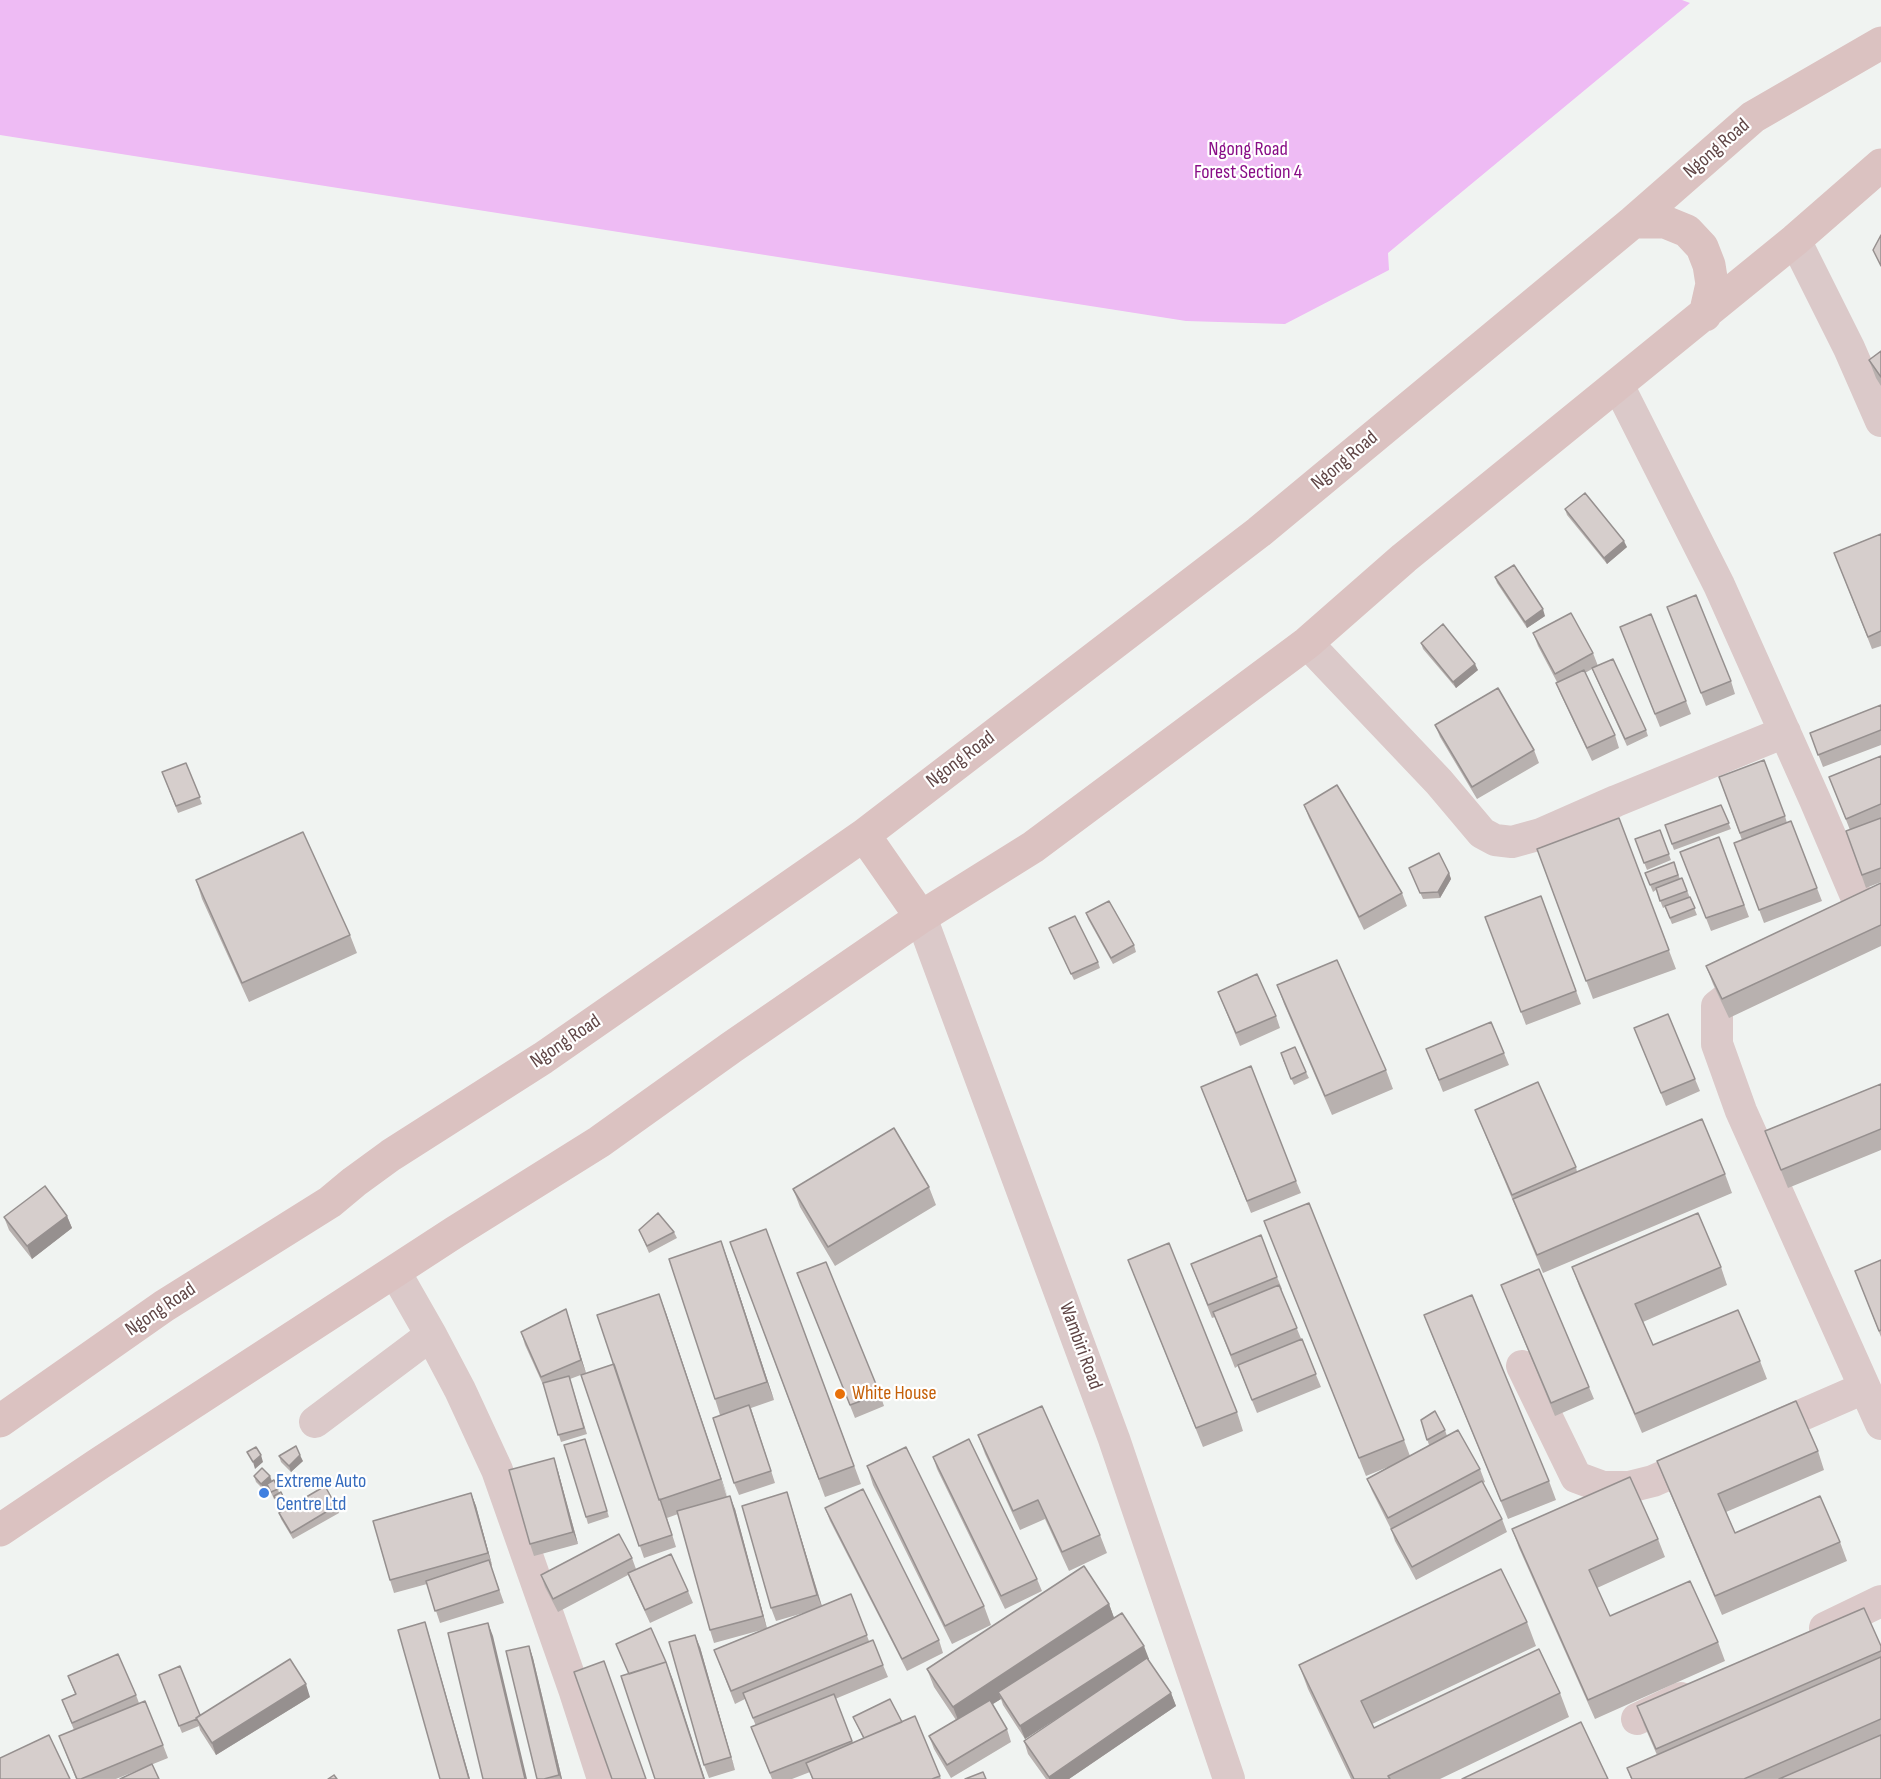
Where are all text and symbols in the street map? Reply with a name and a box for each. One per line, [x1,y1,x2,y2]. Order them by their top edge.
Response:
street label: Ngong Road [1679,114,1755,184]
park label: Ngong Road Forest Section 4 [1194,138,1302,185]
street label: Ngong Road [1307,426,1383,496]
street label: Ngong Road [922,727,1000,793]
street label: Ngong Road [526,1010,606,1074]
street label: Ngong Road [121,1278,201,1342]
street label: Wambiri Road [1053,1299,1107,1393]
place label: White House [852,1382,936,1406]
marker: White House [833,1387,847,1401]
place label: Extreme Auto Centre Ltd [276,1470,366,1517]
marker: Extreme Auto Centre Ltd [257,1486,271,1500]

